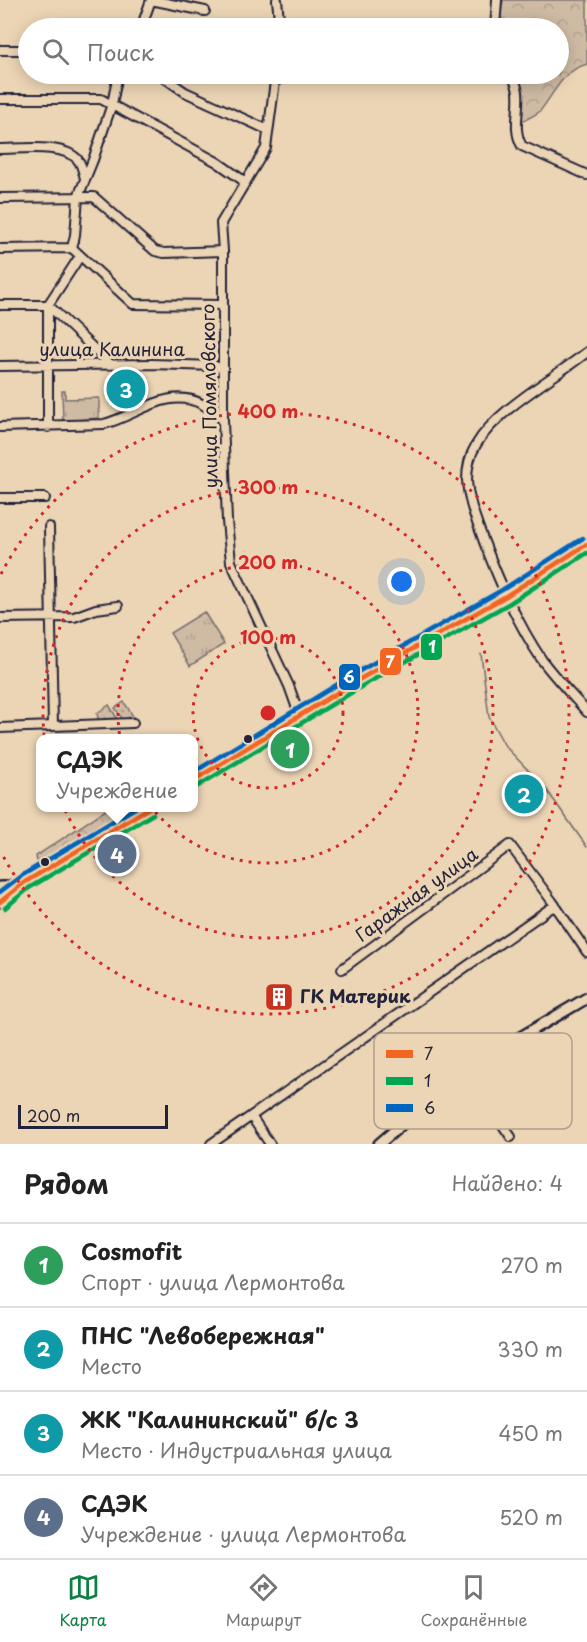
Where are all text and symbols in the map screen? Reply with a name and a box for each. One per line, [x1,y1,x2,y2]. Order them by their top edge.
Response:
search box [18,18,569,84]
icon: search [39,35,72,68]
text: Поиск [87,35,154,68]
street label: улица Помяловского [193,303,224,489]
street label: улица Калинина [39,335,185,362]
pin: 3 [106,366,146,412]
text: 400 m [238,397,298,424]
text: 300 m [238,473,298,500]
text: 200 m [238,548,298,575]
your location [387,567,416,596]
text: 100 m [240,623,296,650]
line badge: 1 [420,633,443,661]
text: 1 [428,634,436,658]
line badge: 7 [379,647,402,676]
text: 7 [385,649,395,673]
line badge: 6 [338,663,361,691]
text: 6 [343,664,355,688]
centre of rings [258,703,278,723]
pin: 1 [270,726,310,771]
unlabelled marker [242,733,254,745]
popup [36,734,198,812]
text: СДЭК [56,742,123,775]
pin: 2 [504,772,544,816]
text: Учреждение [56,775,178,805]
pin: 4 [98,832,136,876]
street label: Гаражная улица [349,840,484,948]
unlabelled marker [39,856,51,868]
building icon: ГК Материк [263,981,295,1013]
place label: ГК Материк [300,982,411,1009]
legend [374,1033,572,1129]
text: 7 [424,1041,433,1065]
text: 1 [424,1068,431,1092]
text: 6 [424,1095,435,1119]
scale bar [18,1102,168,1130]
text: 200 m [27,1103,80,1127]
text: Рядом [24,1164,109,1203]
text: Найдено: 4 [452,1168,563,1198]
text: Cosmofit [81,1234,182,1267]
text: 1 [39,1250,48,1280]
text: 270 m [500,1250,563,1280]
text: Спорт · улица Лермонтова [81,1267,345,1297]
text: ПНС "Левобережная" [81,1318,325,1351]
text: 2 [36,1334,51,1364]
text: 330 m [497,1334,563,1364]
text: Место [81,1351,142,1381]
text: ЖК "Калининский" б/с 3 [81,1402,359,1435]
text: 3 [37,1418,50,1448]
text: 450 m [498,1418,563,1448]
text: Место · Индустриальная улица [81,1435,392,1465]
text: СДЭК [81,1486,148,1519]
text: 4 [37,1502,50,1532]
text: 520 m [499,1502,563,1532]
text: Учреждение · улица Лермонтова [81,1519,406,1549]
tab: Карта [60,1571,107,1631]
tab: Маршрут [226,1571,301,1631]
tab: Сохранённые [420,1571,527,1631]

